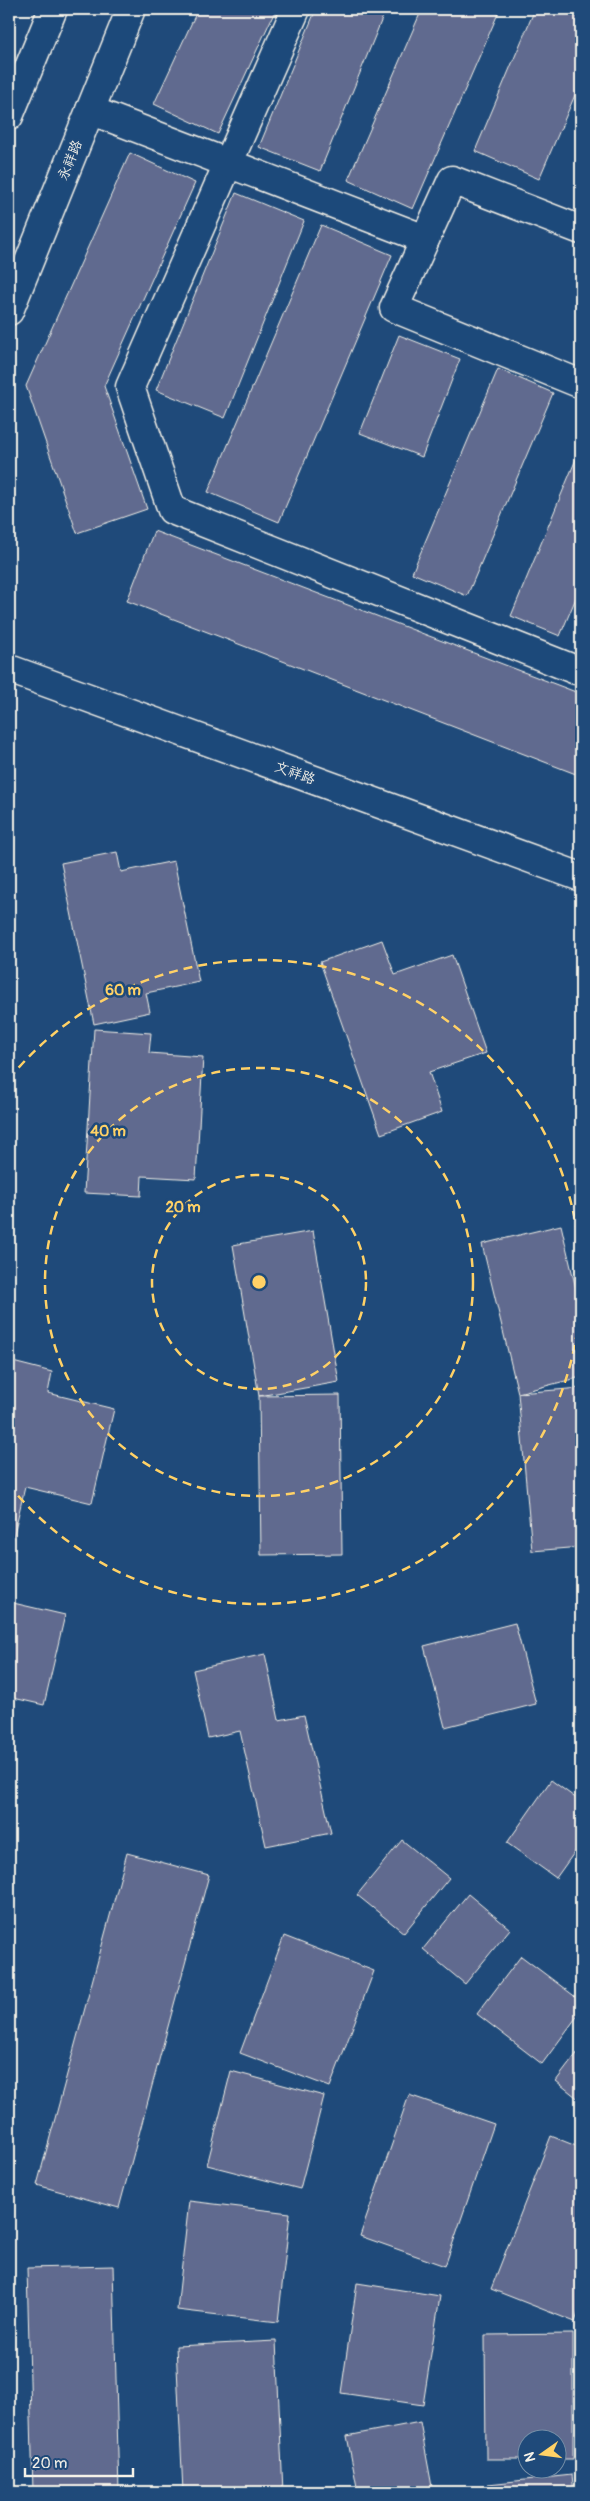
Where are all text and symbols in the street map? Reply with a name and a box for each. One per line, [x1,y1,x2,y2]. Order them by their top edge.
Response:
street label: 永祥路 [54,137,86,183]
street label: 文祥路 [272,758,318,788]
text: 60 m [105,981,141,1000]
text: 40 m [90,1122,126,1141]
text: 20 m [165,1198,201,1217]
centre of rings [250,1273,268,1291]
north arrow [518,2428,568,2478]
scale bar [25,2446,132,2478]
text: N [520,2450,539,2464]
text: 20 m [32,2454,67,2473]

